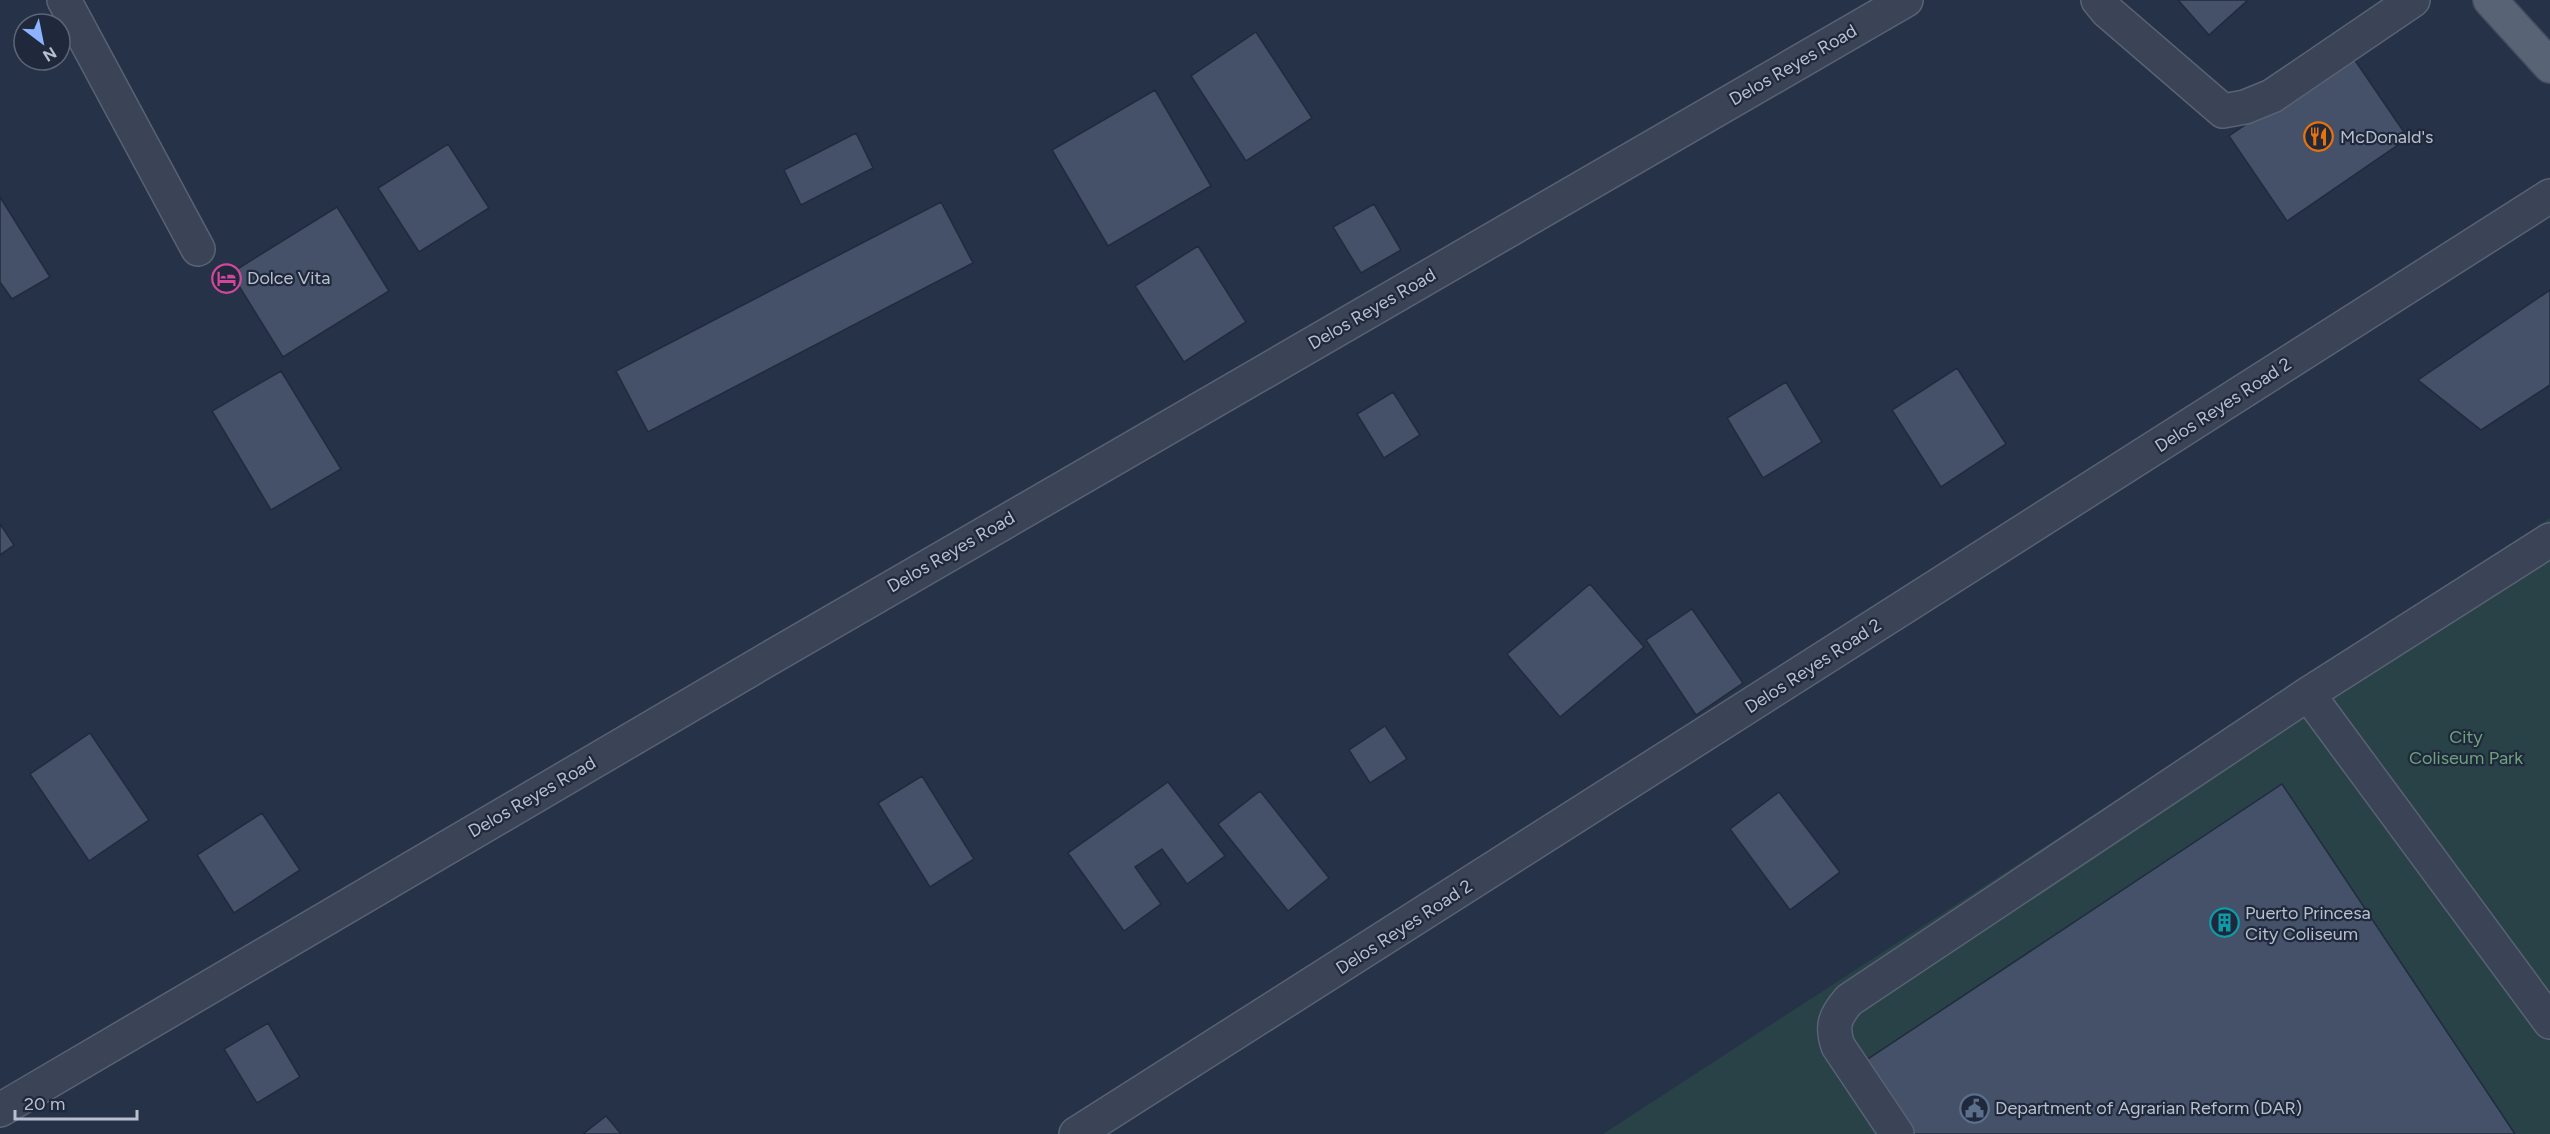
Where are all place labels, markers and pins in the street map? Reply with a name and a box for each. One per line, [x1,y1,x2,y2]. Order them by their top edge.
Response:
restaurant icon: McDonald's [2303,121,2335,153]
place label: McDonald's [2340,126,2434,148]
hotel icon: Dolce Vita [210,262,242,294]
place label: Dolce Vita [247,267,330,289]
place label: Puerto Princesa City Coliseum [2245,902,2371,945]
building icon: Puerto Princesa City Coliseum [2208,907,2240,939]
public building icon: Department of Agrarian Reform (DAR) [1958,1092,1990,1124]
place label: Department of Agrarian Reform (DAR) [1995,1097,2302,1119]

